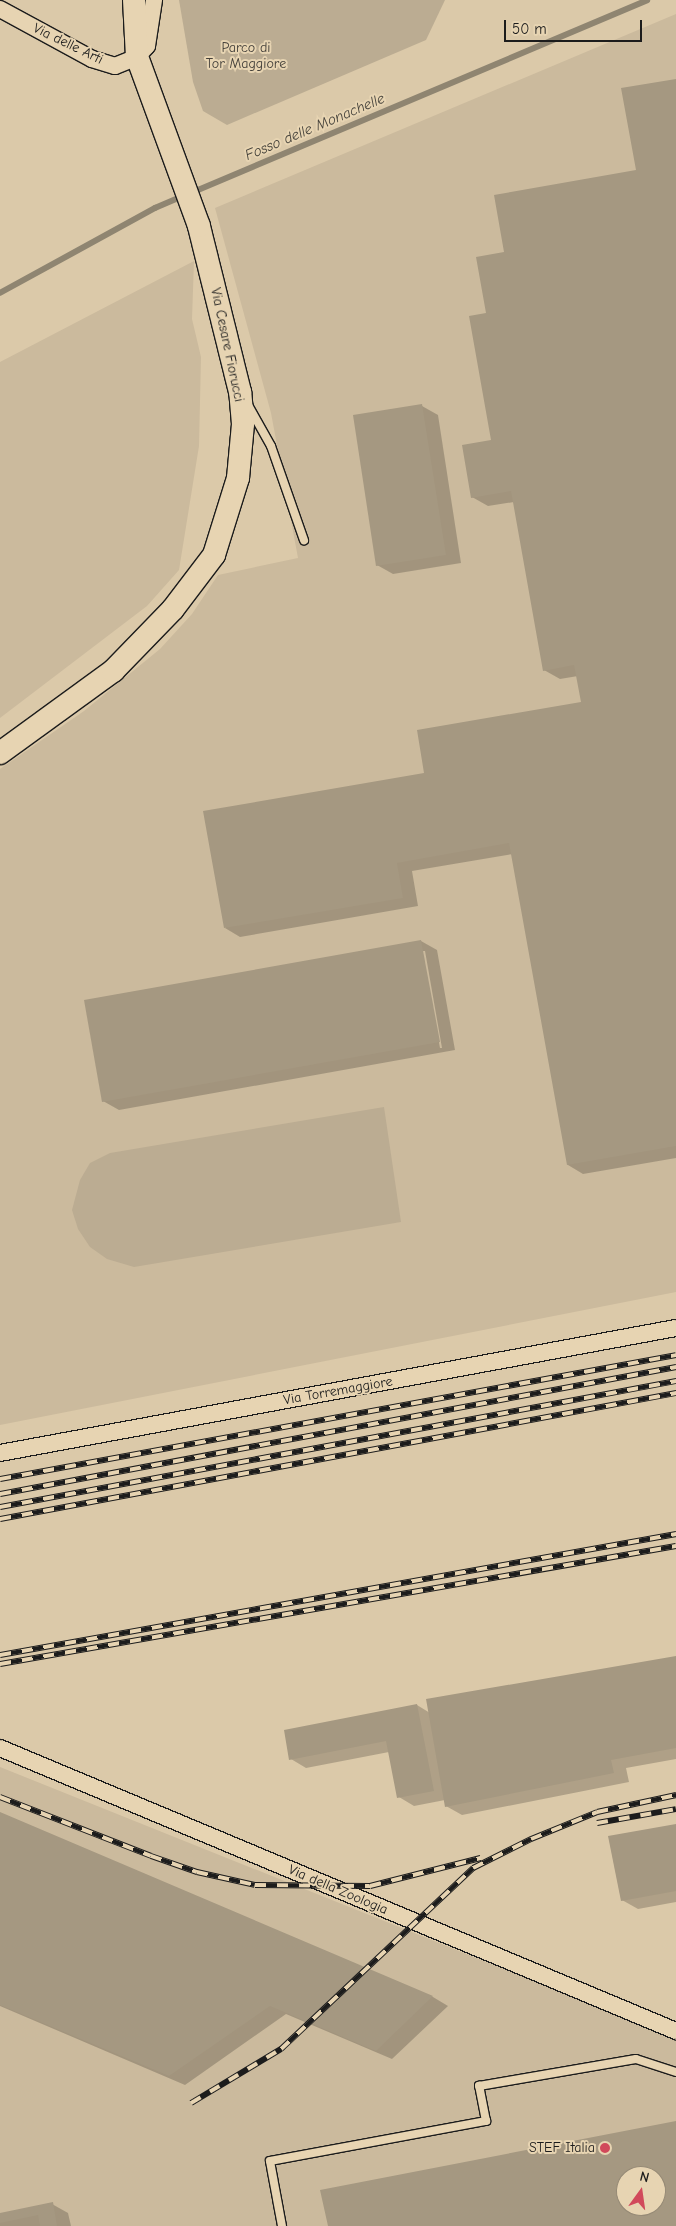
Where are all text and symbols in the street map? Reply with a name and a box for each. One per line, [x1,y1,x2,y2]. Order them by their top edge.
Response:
scale bar [506,10,644,42]
street label: Via delle Arti [30,20,106,68]
text: 50 m [512,20,547,38]
park label: Parco di Tor Maggiore [206,40,286,72]
water label: Fosso delle Monachelle [242,89,388,165]
street label: Via Cesare Fiorucci [207,286,247,404]
street label: Via Torremaggiore [282,1373,394,1409]
street label: Via della Zoologia [286,1862,390,1918]
place label: STEF Italia [529,2140,595,2156]
marker: STEF Italia [599,2142,611,2154]
north arrow [616,2166,666,2216]
text: N [638,2168,651,2186]

